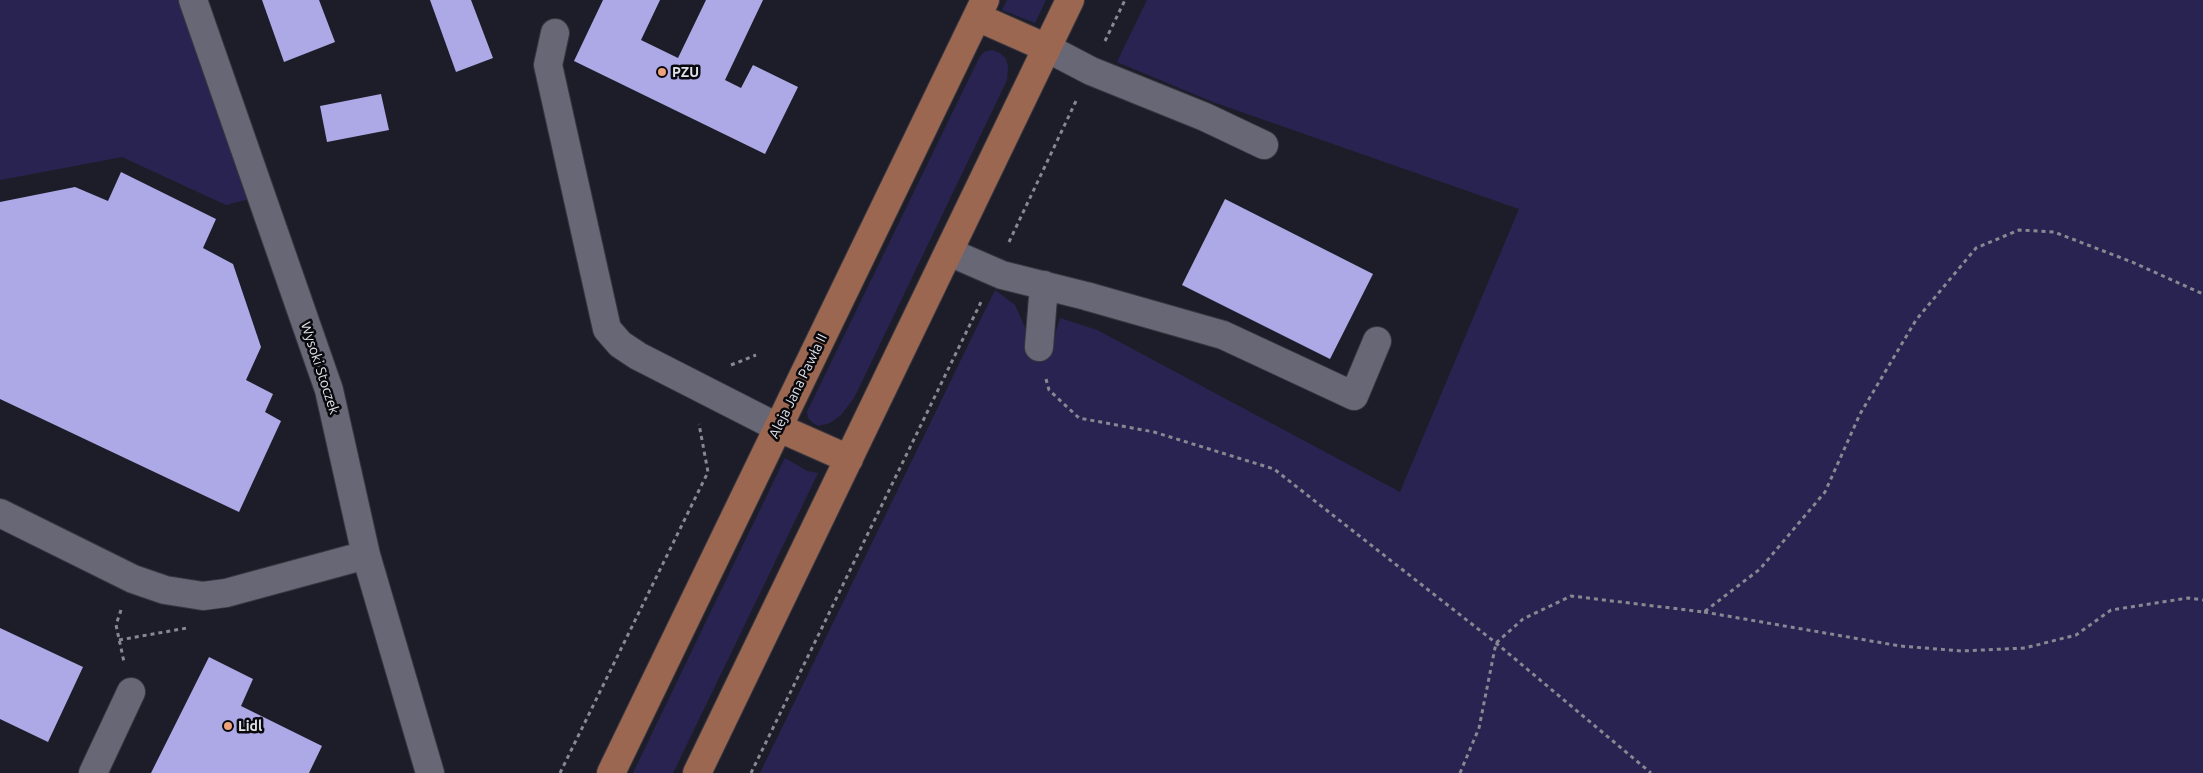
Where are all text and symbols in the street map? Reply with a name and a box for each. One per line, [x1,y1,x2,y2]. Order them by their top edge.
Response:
place label: PZU [672,64,699,80]
marker: PZU [656,66,668,78]
street label: Wysoki Stoczek [297,320,343,416]
street label: Aleja Jana Pawła II [765,331,831,441]
place label: Lidl [238,718,262,734]
marker: Lidl [222,720,234,732]

